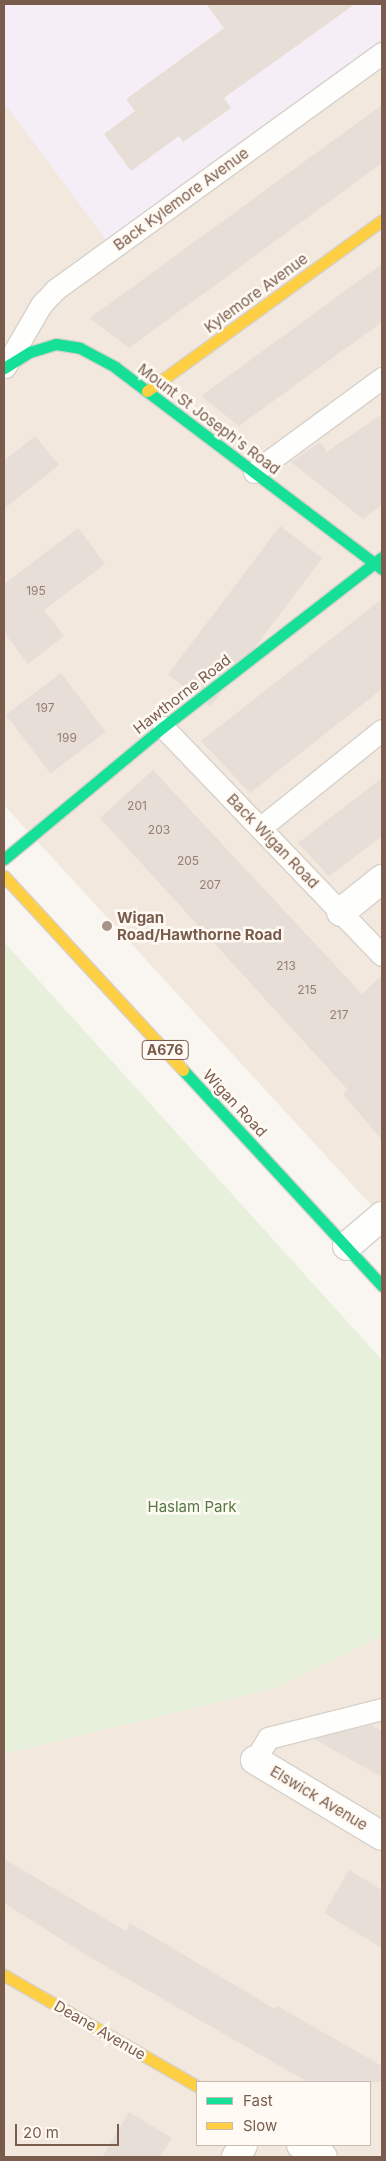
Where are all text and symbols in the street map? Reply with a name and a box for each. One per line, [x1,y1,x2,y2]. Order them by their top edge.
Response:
street label: Back Kylemore Avenue [110,144,252,254]
street label: Kylemore Avenue [201,249,311,337]
street label: Mount St Joseph's Road [134,360,284,478]
house number: 195 [26,584,46,598]
street label: Hawthorne Road [130,650,234,738]
house number: 197 [36,701,54,715]
house number: 199 [57,731,77,745]
street label: Back Wigan Road [223,790,323,892]
house number: 201 [127,799,147,813]
house number: 203 [148,823,170,837]
house number: 205 [177,854,199,868]
house number: 207 [199,878,221,892]
place label: Wigan Road/Hawthorne Road [117,908,282,943]
marker: Wigan Road/Hawthorne Road [101,920,113,932]
house number: 213 [276,959,296,973]
house number: 215 [297,983,317,997]
house number: 217 [330,1008,348,1022]
road number: A676 [141,1038,189,1062]
street label: Wigan Road [199,1066,271,1140]
park label: Haslam Park [147,1498,237,1516]
street label: Elswick Avenue [267,1762,371,1834]
street label: Deane Avenue [51,1997,149,2063]
legend [196,2081,371,2146]
text: Fast [243,2091,273,2110]
scale bar [18,2114,121,2146]
text: Slow [243,2116,277,2135]
text: 20 m [23,2123,59,2142]

